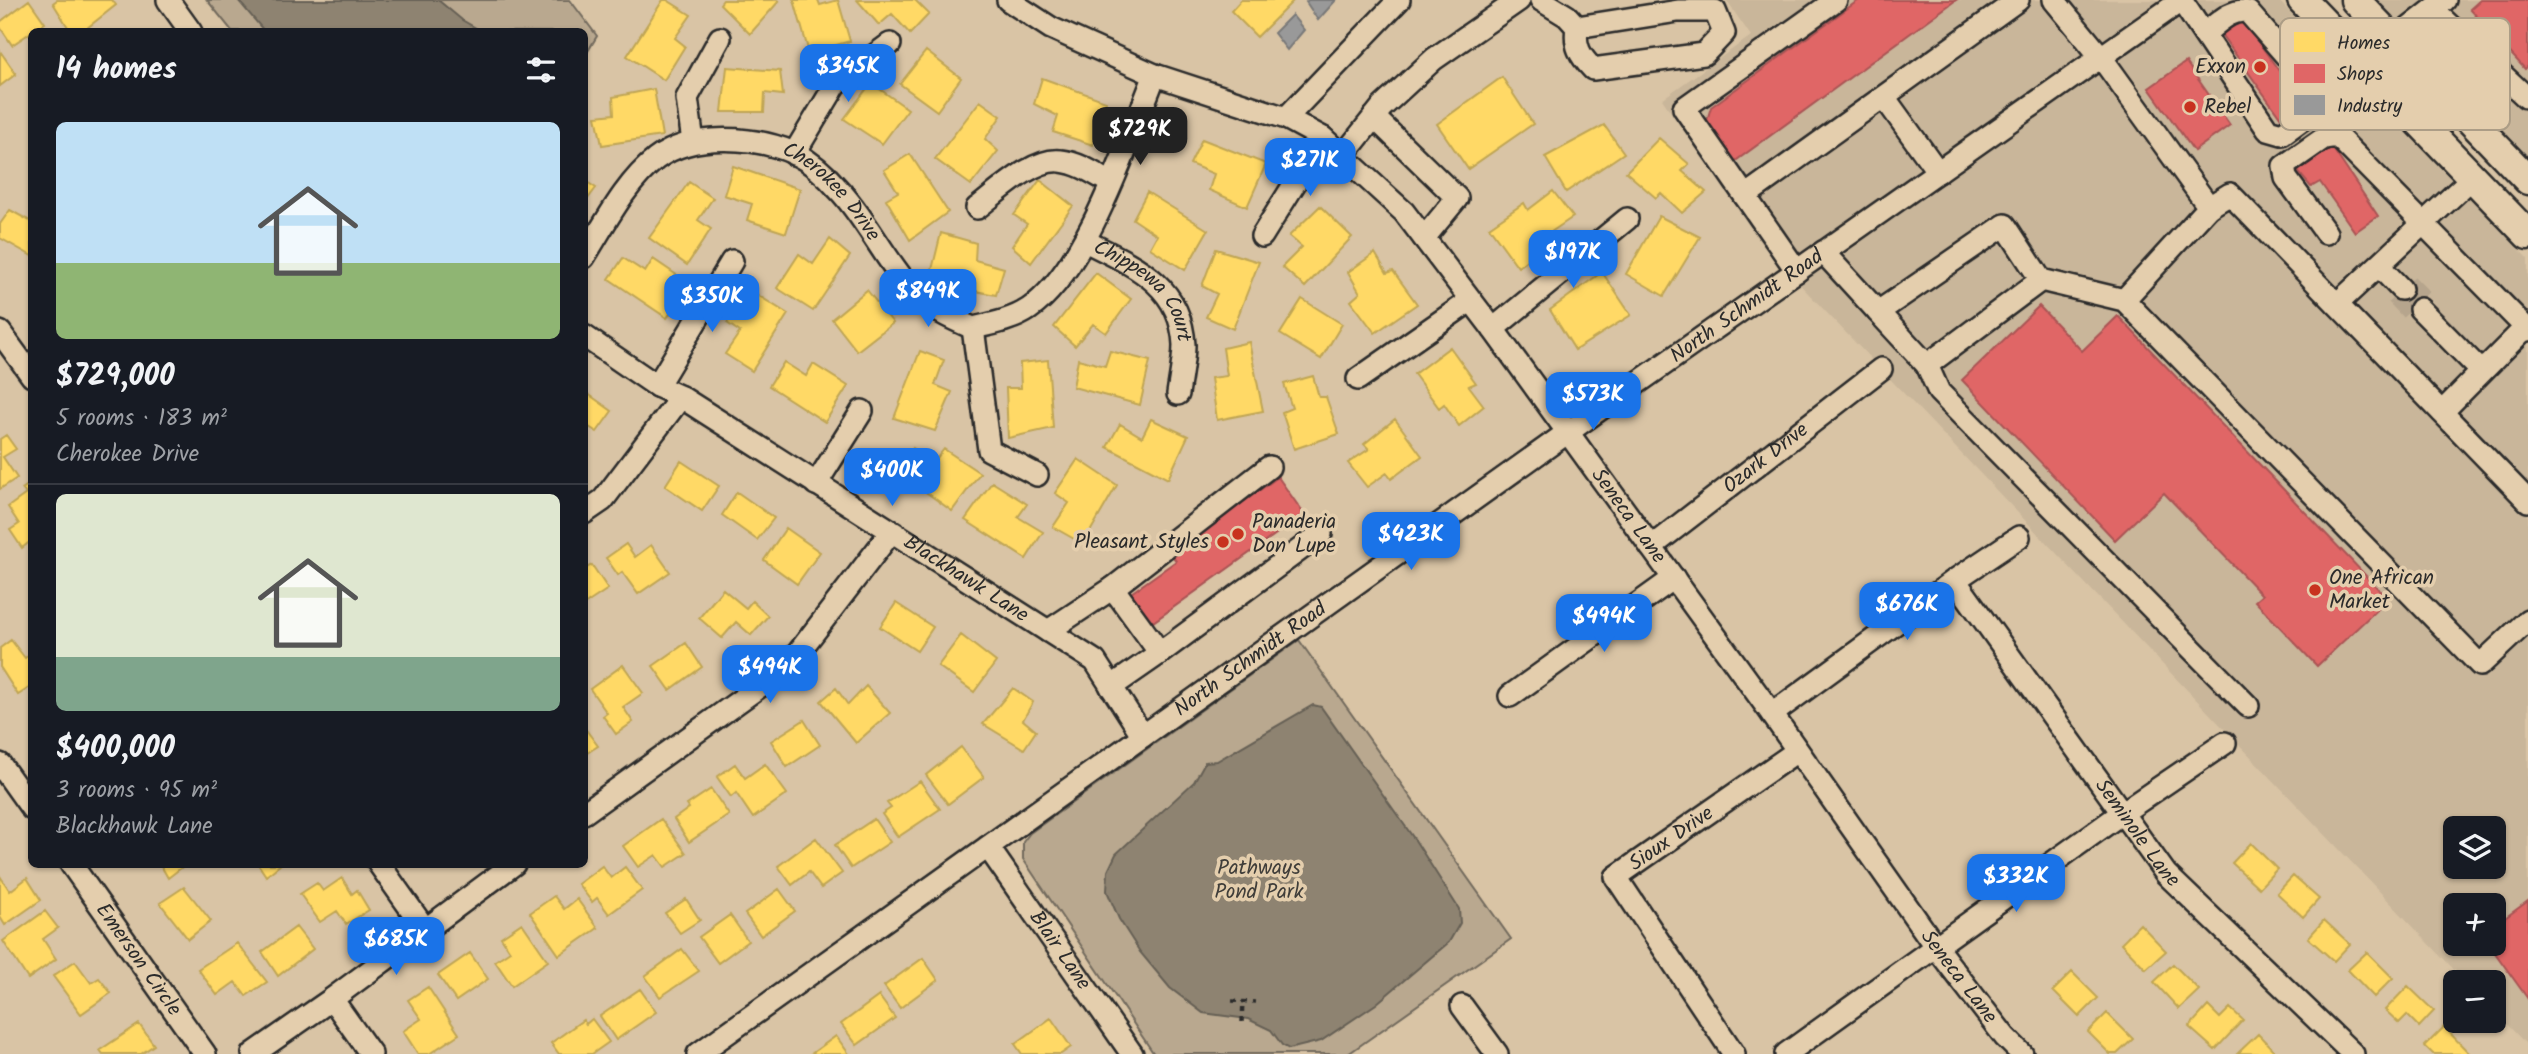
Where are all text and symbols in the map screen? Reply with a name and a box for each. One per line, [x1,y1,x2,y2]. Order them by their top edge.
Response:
legend [2280,18,2510,130]
text: Homes [2337,29,2390,59]
pin: $345K [799,44,897,104]
text: 14 homes [56,46,177,94]
text: $345K [816,49,880,85]
icon: filters [522,51,560,89]
place label: Exxon [2195,51,2246,84]
marker: Exxon [2252,59,2268,75]
text: Shops [2337,60,2383,90]
place label: Rebel [2204,91,2251,124]
text: Industry [2337,92,2403,122]
marker: Rebel [2182,99,2198,115]
pin: $729K [1091,108,1189,167]
text: $729K [1108,112,1172,148]
street label: Cherokee Drive [778,134,889,248]
pin: $271K [1261,138,1359,198]
text: $271K [1281,143,1339,179]
icon: home [245,168,371,294]
pin: $197K [1524,230,1622,290]
street label: Chippewa Court [1088,231,1200,344]
text: $197K [1545,235,1601,271]
street label: North Schmidt Road [1663,240,1831,372]
pin: $849K [879,270,977,329]
pin: $350K [663,274,761,334]
text: $849K [895,274,961,310]
text: $350K [680,279,744,315]
text: $729,000 [56,353,175,401]
pin: $573K [1544,372,1642,432]
text: $573K [1562,377,1624,413]
text: 5 rooms · 183 m² [56,401,227,437]
street label: Ozark Drive [1716,414,1816,502]
text: Cherokee Drive [56,437,199,473]
pin: $400K [843,448,941,508]
text: $400K [860,453,924,489]
street label: Seneca Lane [1583,461,1675,571]
place label: Panaderia Don Lupe [1252,506,1336,563]
pin: $423K [1362,512,1460,572]
text: $423K [1378,517,1444,553]
street label: Blackhawk Lane [897,526,1036,631]
place label: Pleasant Styles [1074,526,1209,559]
marker: Panaderia Don Lupe [1230,526,1246,542]
marker: Pleasant Styles [1215,534,1231,550]
icon: home [245,540,371,666]
place label: One African Market [2329,562,2434,619]
pin: $676K [1858,582,1956,642]
marker: One African Market [2307,582,2323,598]
text: $676K [1875,587,1939,623]
street label: North Schmidt Road [1167,593,1334,725]
pin: $494K [1555,594,1653,654]
text: $494K [1572,599,1636,635]
pin: $494K [721,646,819,705]
text: $494K [738,650,802,686]
text: $400,000 [56,725,175,773]
street label: Seminole Lane [2086,772,2188,896]
text: 3 rooms · 95 m² [56,773,217,809]
street label: Sioux Drive [1622,797,1721,880]
text: Blackhawk Lane [56,809,213,845]
map controls [2443,816,2506,1033]
button: layers [2443,816,2506,879]
park label: Pathways Pond Park [1214,852,1304,909]
pin: $332K [1967,855,2065,914]
text: $332K [1983,859,2049,895]
button: + [2443,893,2506,956]
street label: Emerson Circle [87,896,190,1024]
street label: Blair Lane [1020,904,1100,998]
pin: $685K [347,918,445,977]
text: $685K [363,922,429,958]
street label: Seneca Lane [1912,923,2006,1031]
button: − [2443,970,2506,1033]

